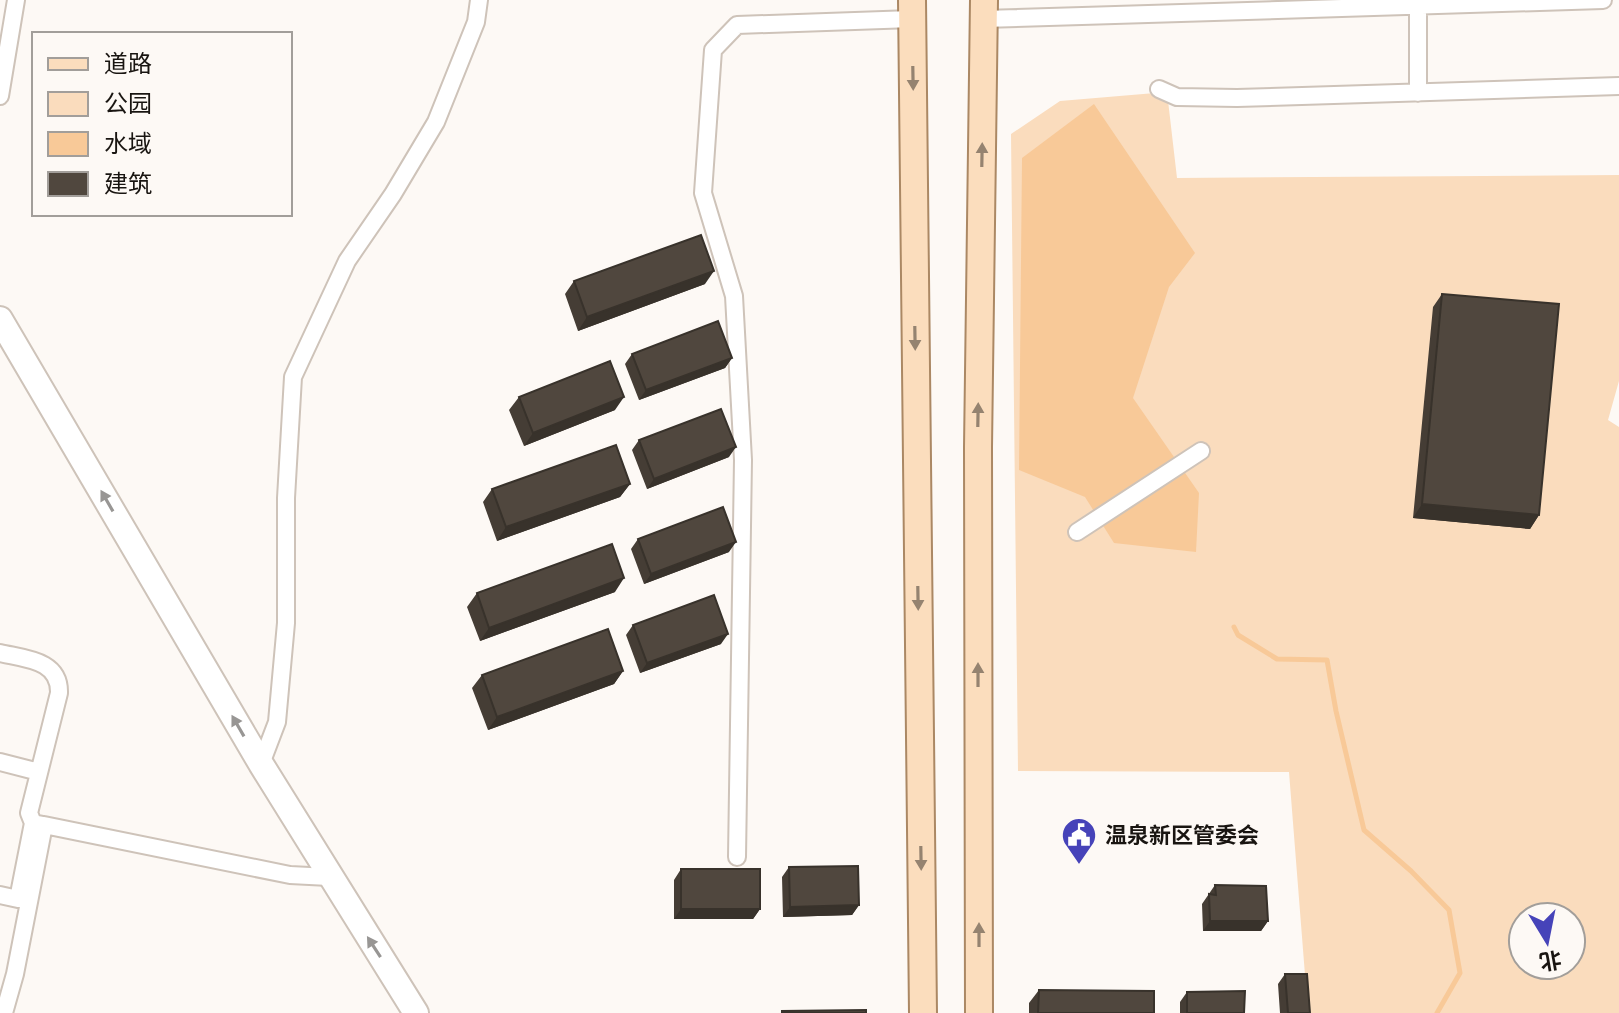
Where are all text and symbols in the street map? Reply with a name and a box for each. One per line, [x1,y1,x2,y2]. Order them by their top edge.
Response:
legend [32,32,292,216]
text: 道路 [104,49,152,78]
one-way arrow [906,66,919,91]
text: 公园 [104,89,152,118]
text: 水域 [104,129,152,158]
one-way arrow [976,142,988,167]
text: 建筑 [104,169,152,198]
one-way arrow [909,326,921,351]
one-way arrow [972,402,984,427]
one-way arrow [100,490,114,512]
one-way arrow [912,586,924,611]
one-way arrow [972,662,984,687]
one-way arrow [231,714,245,737]
public building icon: 温泉新区管委会 [1060,816,1098,866]
place label: 温泉新区管委会 [1105,822,1259,849]
one-way arrow [915,846,927,871]
north arrow [1507,901,1587,981]
one-way arrow [973,922,985,947]
one-way arrow [367,936,381,958]
text: 北 [1537,945,1564,975]

